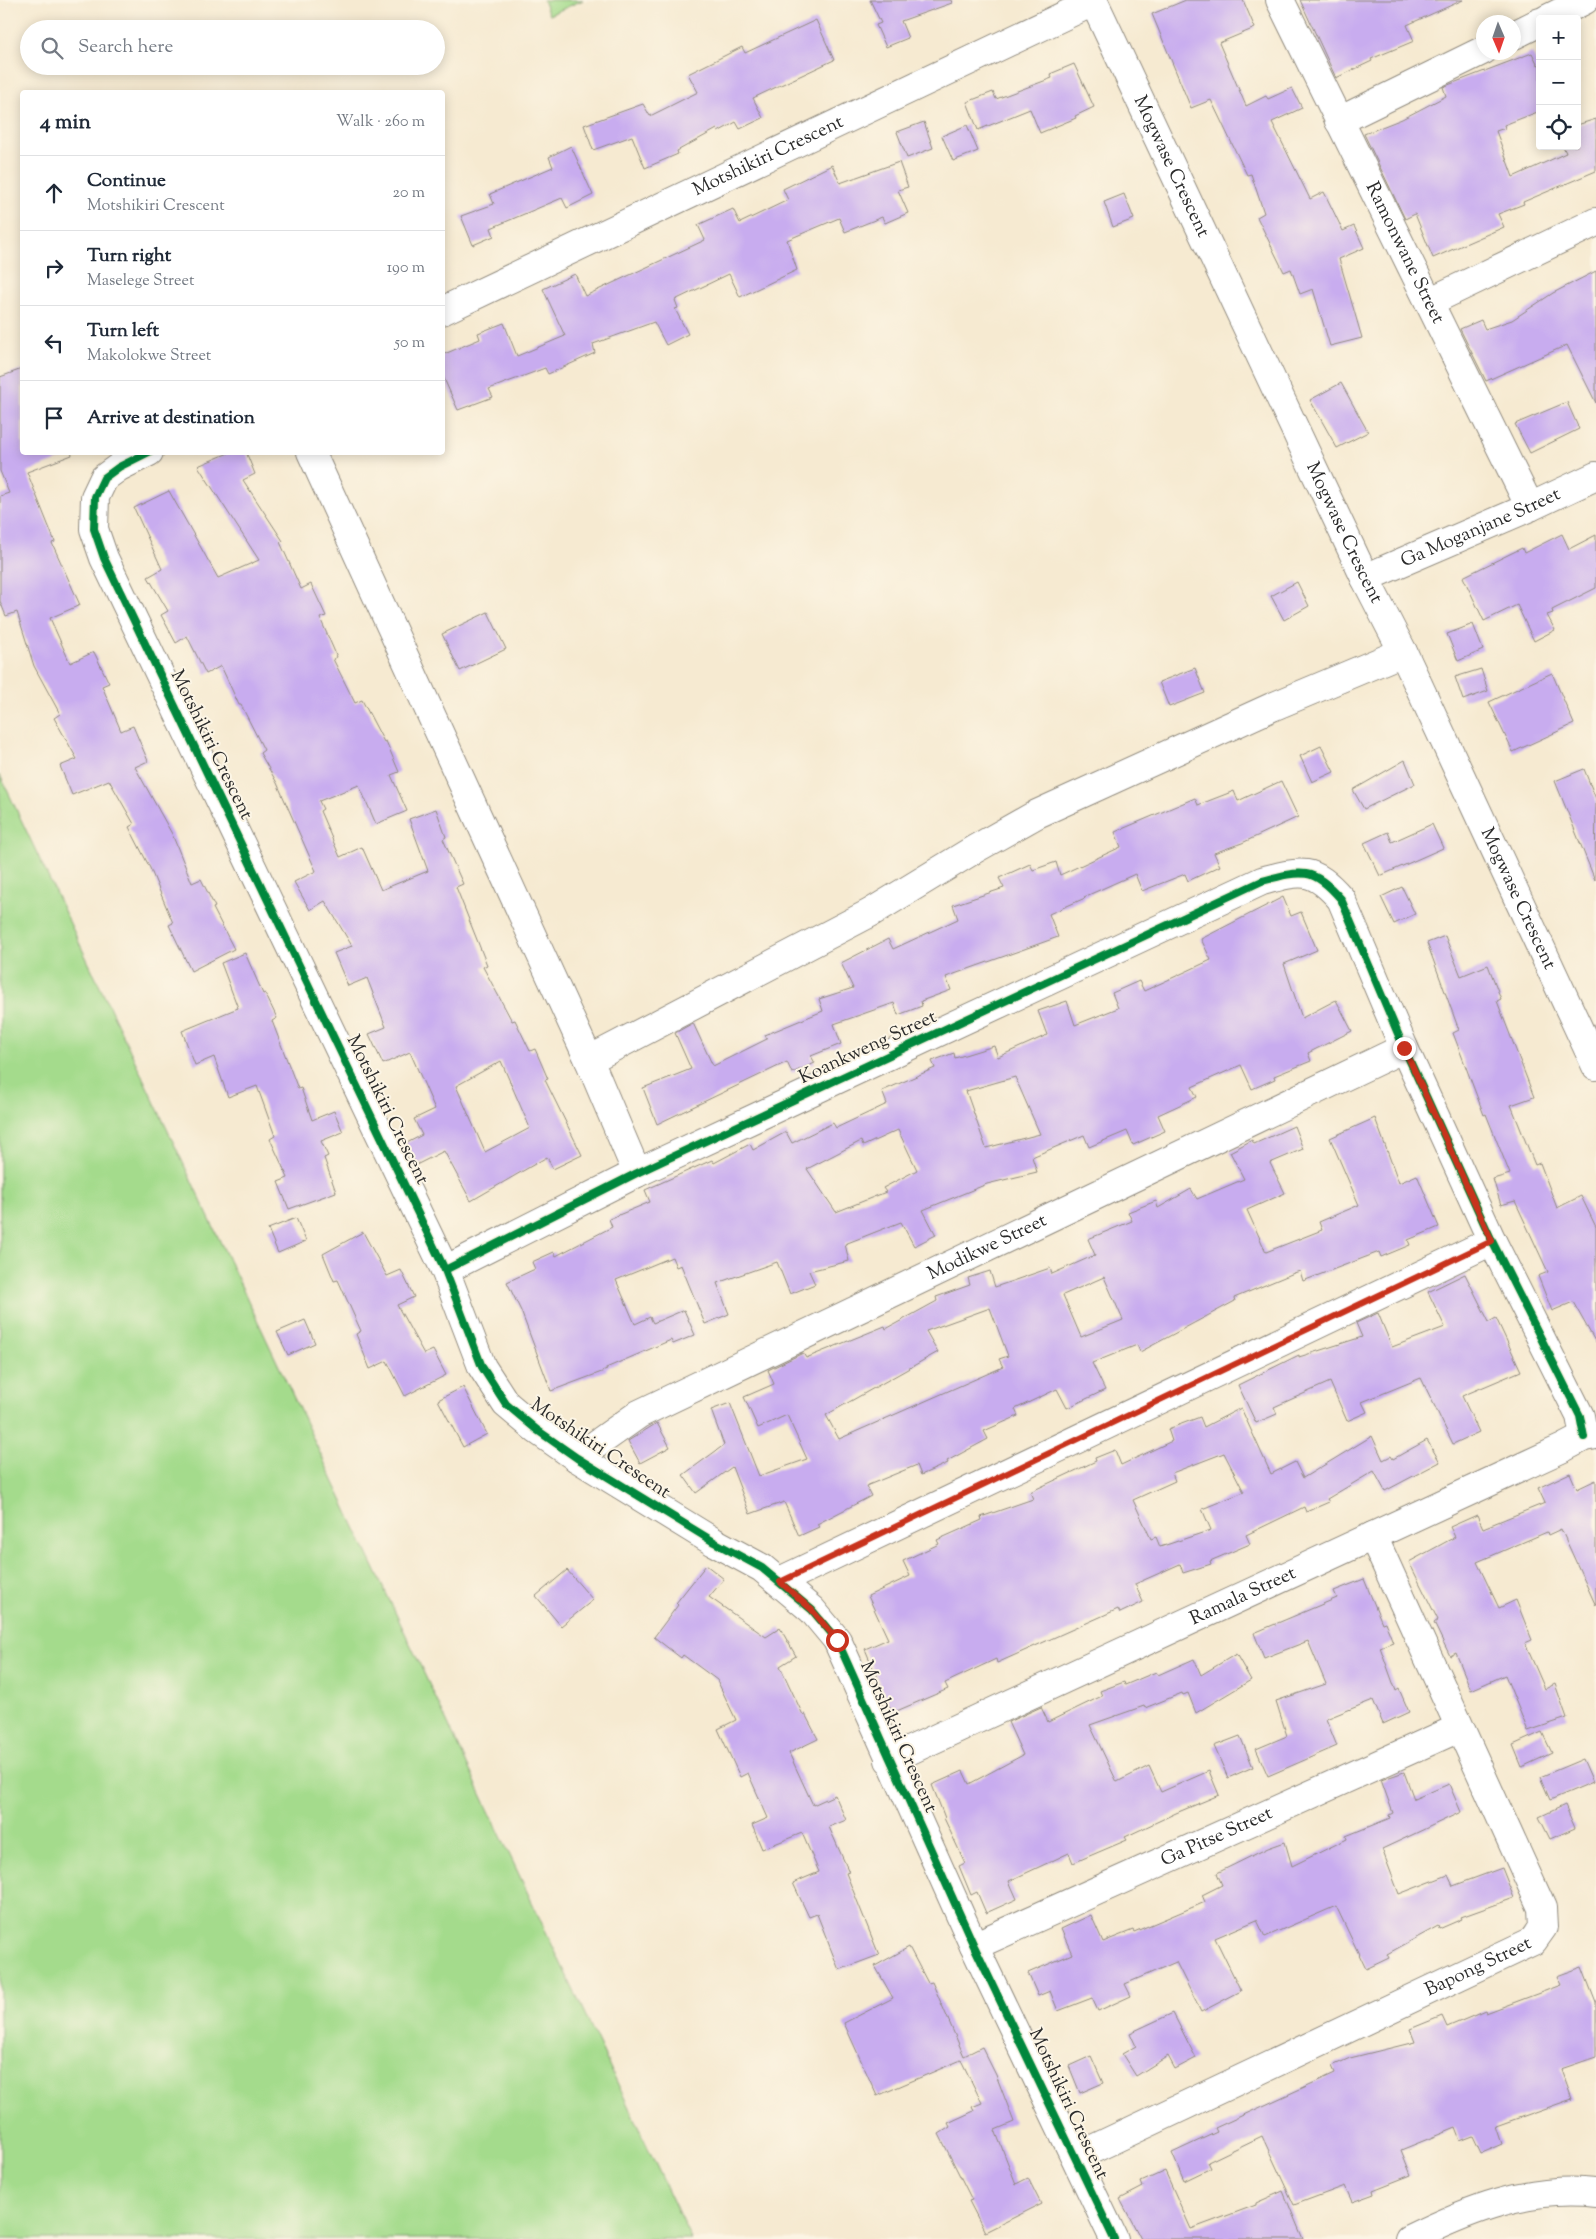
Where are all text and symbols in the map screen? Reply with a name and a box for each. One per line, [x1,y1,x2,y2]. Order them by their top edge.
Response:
north arrow [1476,15,1521,60]
map controls [1536,15,1581,150]
button: + [1536,15,1581,60]
search box [20,20,445,75]
icon: search [38,34,66,62]
text: Search here [78,34,173,61]
button: − [1536,60,1581,105]
street label: Mogwase Crescent [1126,91,1217,242]
button: locate [1536,105,1581,150]
text: 4 min [40,108,91,138]
street label: Motshikiri Crescent [688,109,848,204]
text: Walk · 260 m [336,111,425,134]
text: Continue [87,168,166,195]
street label: Ramonwane Street [1358,177,1451,329]
icon: ahead [40,179,68,207]
text: 20 m [392,182,425,205]
text: Motshikiri Crescent [87,195,225,218]
text: Turn right [87,243,171,270]
icon: right [40,254,68,282]
text: 190 m [387,257,425,280]
text: Maselege Street [87,270,194,293]
text: Turn left [87,318,159,345]
icon: left [40,329,68,357]
text: 50 m [394,332,425,355]
text: Makolokwe Street [87,345,211,368]
icon: arrive [40,404,68,432]
text: Arrive at destination [87,405,255,432]
street label: Mogwase Crescent [1299,458,1390,609]
street label: Ga Moganjane Street [1396,481,1566,575]
street label: Motshikiri Crescent [163,666,259,825]
street label: Mogwase Crescent [1473,823,1563,974]
street label: Koankweng Street [795,1004,942,1092]
street label: Motshikiri Crescent [339,1031,435,1190]
route end [1393,1037,1416,1060]
street label: Modikwe Street [923,1207,1052,1288]
street label: Motshikiri Crescent [525,1392,676,1506]
street label: Ramala Street [1185,1560,1301,1632]
route start [826,1629,849,1652]
street label: Motshikiri Crescent [852,1657,944,1818]
street label: Ga Pitse Street [1156,1800,1277,1874]
street label: Bapong Street [1421,1930,1537,2004]
street label: Motshikiri Crescent [1021,2024,1115,2184]

